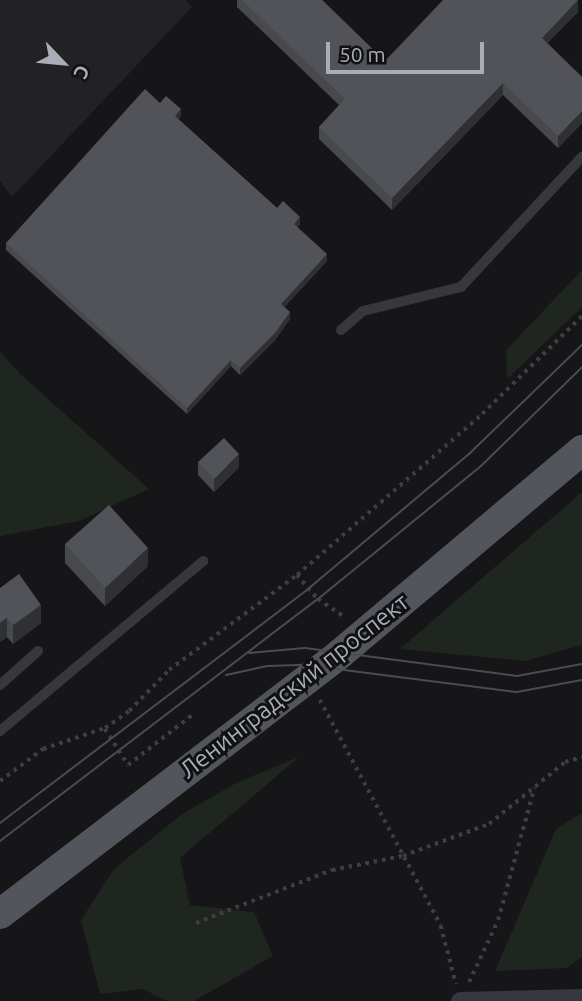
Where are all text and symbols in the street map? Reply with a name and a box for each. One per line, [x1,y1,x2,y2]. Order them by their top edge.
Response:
north arrow [28,28,98,98]
scale bar [330,28,488,72]
text: 50 m [339,42,386,66]
text: С [69,62,94,82]
street label: Ленинградский проспект [174,588,414,784]

